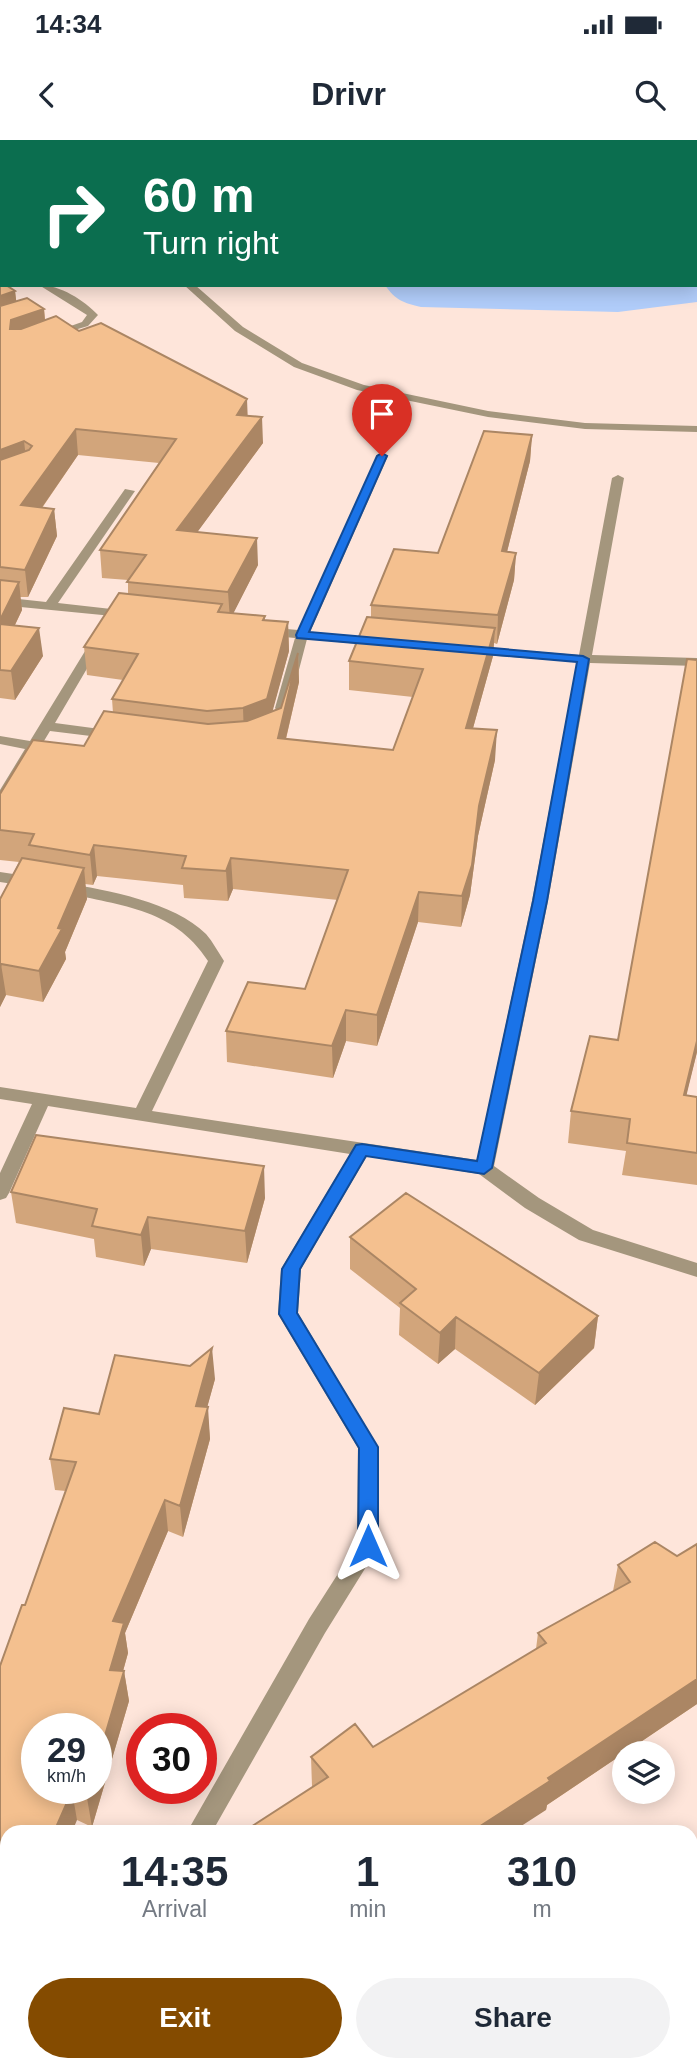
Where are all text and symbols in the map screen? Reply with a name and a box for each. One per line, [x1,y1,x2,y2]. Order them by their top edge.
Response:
text: 14:34 [35,9,102,39]
icon: back [28,76,66,114]
text: Drivr [311,76,386,112]
icon: search [631,76,669,114]
icon: right [28,168,119,259]
text: 60 m [143,168,255,222]
text: Turn right [143,225,279,261]
pin [352,384,412,456]
icon: arrive [363,395,401,433]
position arrow [331,1509,405,1583]
speed limit sign: 30 [126,1713,217,1804]
text: 29 [47,1730,86,1769]
map controls [612,1741,675,1804]
button: layers [612,1741,675,1804]
text: km/h [47,1766,86,1786]
text: 14:35 [121,1848,228,1895]
text: 1 [356,1848,379,1895]
text: 310 [507,1848,577,1895]
text: Arrival [142,1896,207,1922]
text: min [349,1896,386,1922]
text: m [533,1896,552,1922]
button: Exit [28,1978,342,2058]
button: Share [356,1978,670,2058]

